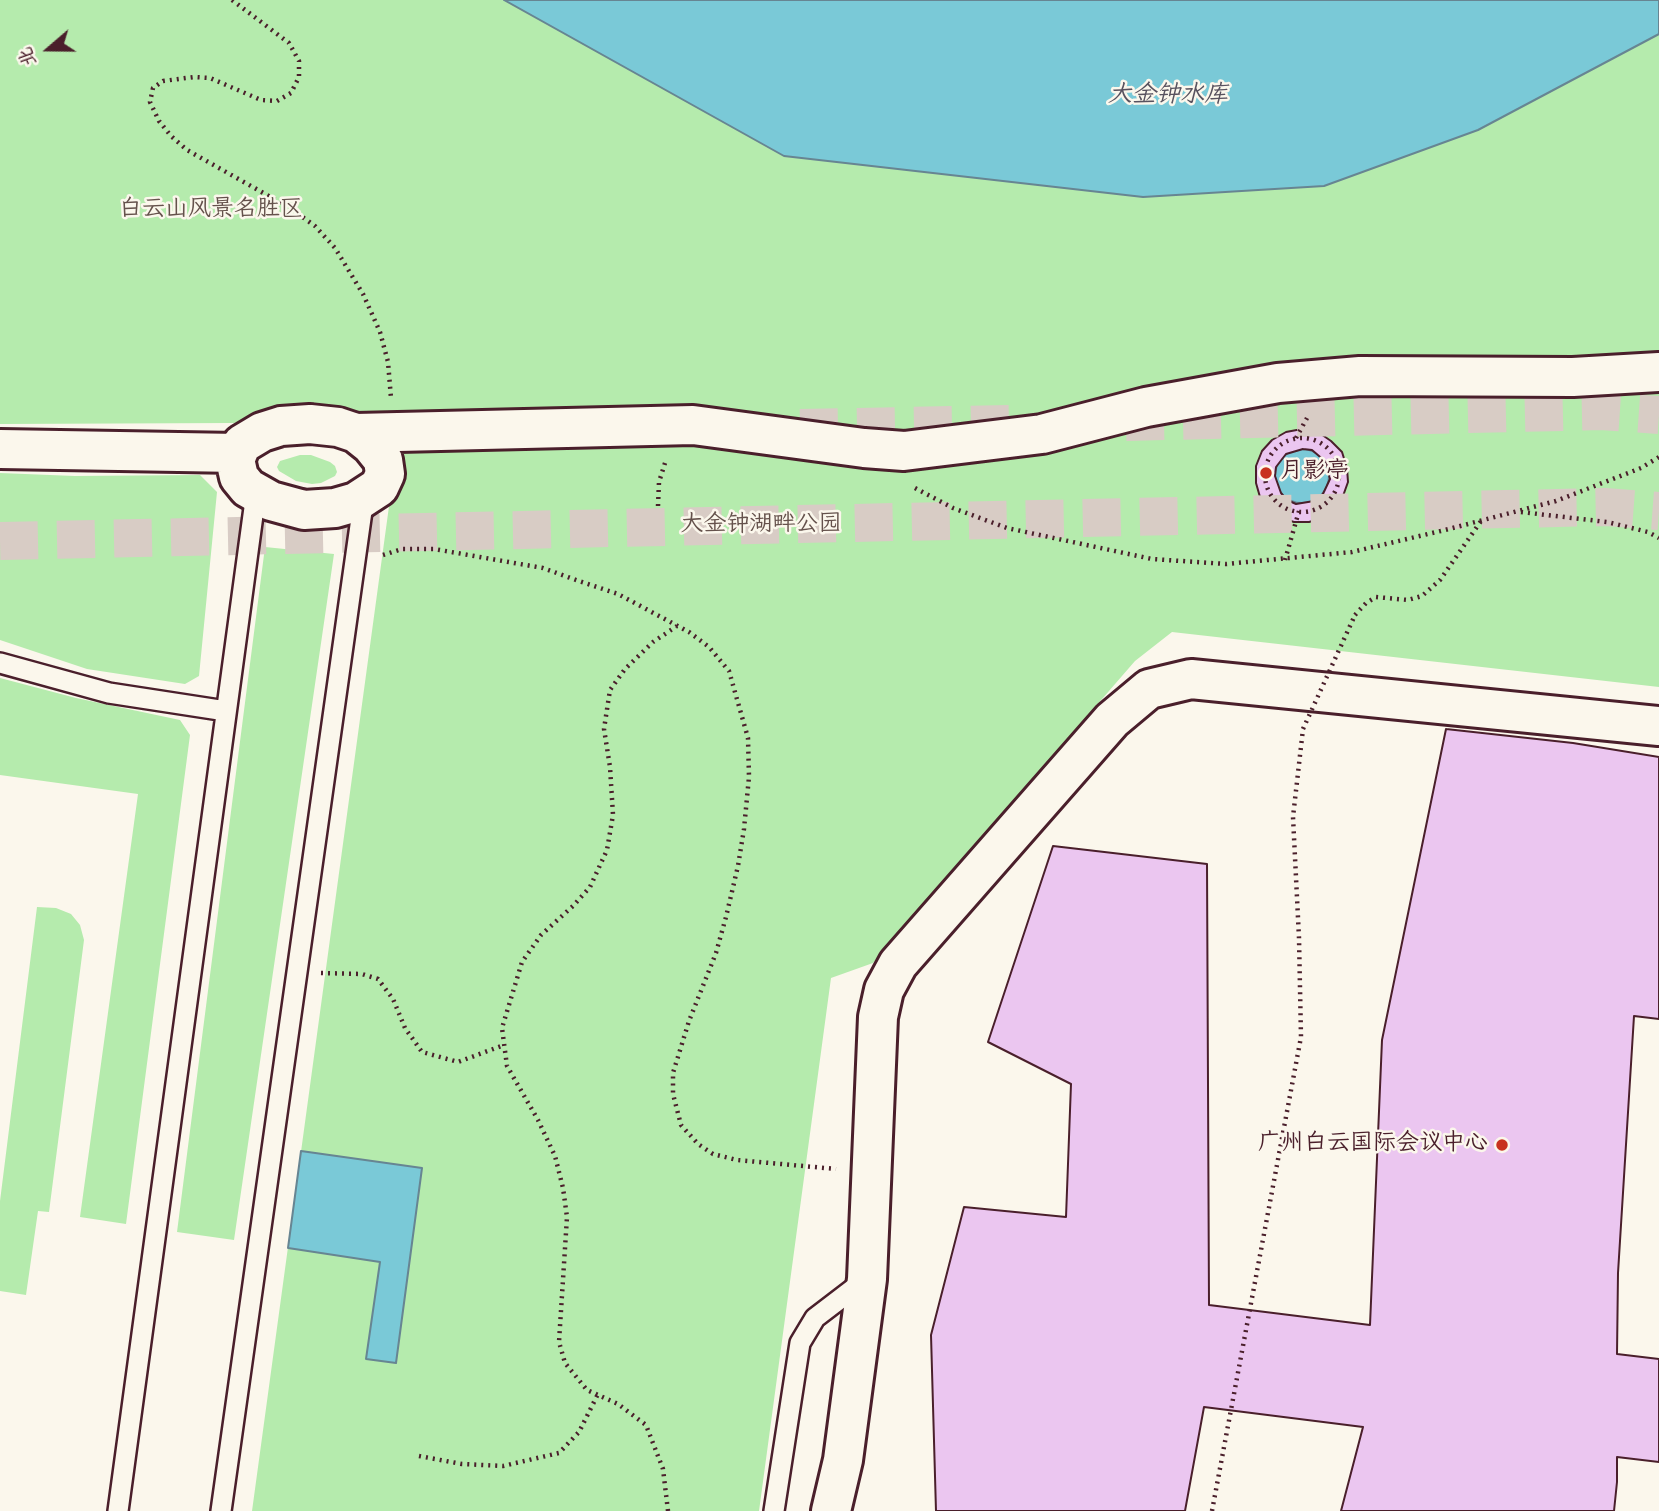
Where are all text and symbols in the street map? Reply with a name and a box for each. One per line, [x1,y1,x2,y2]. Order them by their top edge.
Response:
north arrow [14,14,84,84]
text: 北 [13,43,45,70]
water label: 大金钟水库 [1108,83,1228,111]
park label: 白云山风景名胜区 [119,197,303,225]
place label: 月影亭 [1280,459,1349,487]
marker: 月影亭 [1258,465,1274,481]
park label: 大金钟湖畔公园 [681,512,841,540]
place label: 广州白云国际会议中心 [1258,1131,1488,1159]
marker: 广州白云国际会议中心 [1494,1137,1510,1153]

